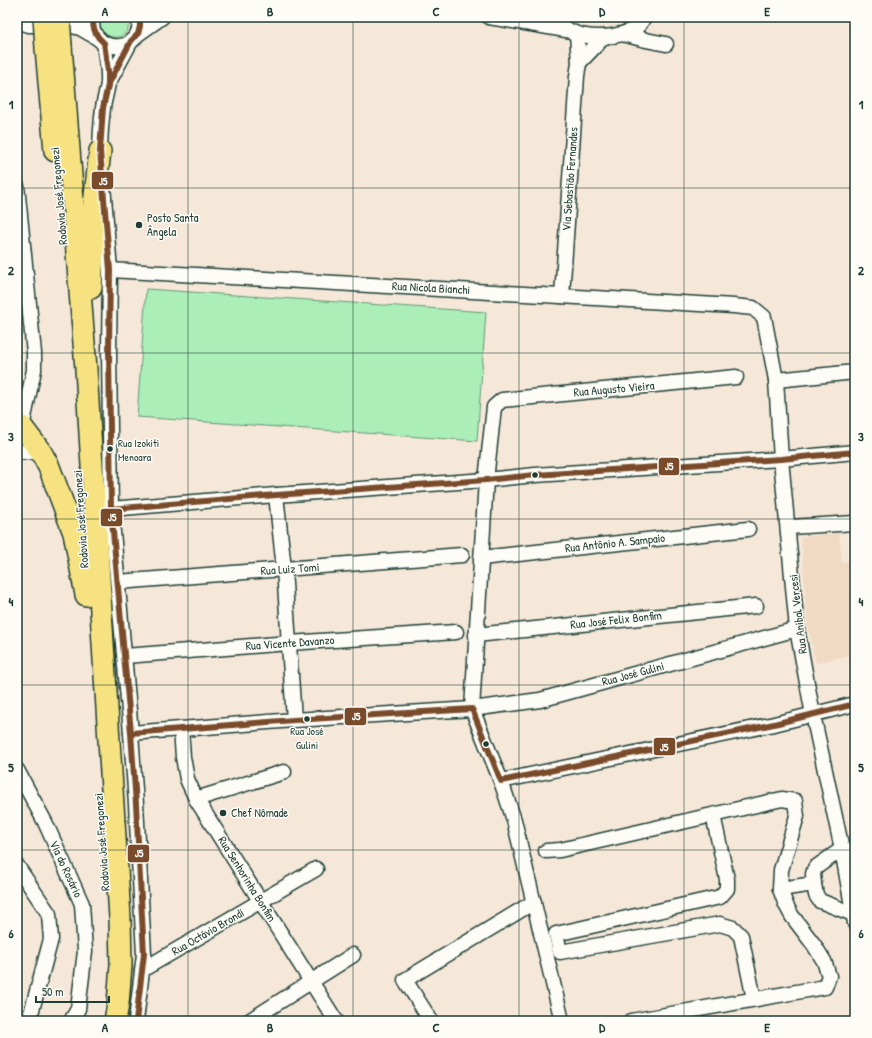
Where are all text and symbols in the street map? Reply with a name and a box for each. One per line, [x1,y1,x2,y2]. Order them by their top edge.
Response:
text: A [102,2,109,20]
text: B [267,2,274,20]
text: C [432,2,440,20]
text: D [599,2,606,20]
text: E [764,2,770,20]
text: 1 [9,95,14,113]
text: 1 [859,95,864,113]
street label: Via Sebastião Fernandes [557,126,582,231]
street label: Rodovia José Fregonezi [46,146,71,246]
line badge: J5 [91,171,114,190]
text: J5 [99,174,108,188]
place label: Posto Santa Ângela [147,209,199,240]
marker: Posto Santa Ângela [134,220,144,230]
text: 2 [8,261,15,279]
text: 2 [858,261,865,279]
street label: Rua Nicola Bianchi [392,277,471,298]
street label: Rua Augusto Vieira [573,376,655,401]
text: 3 [8,427,14,445]
text: 3 [858,427,864,445]
place label: Rua Izokiti Menoara [118,436,159,464]
marker: Rua Izokiti Menoara [105,444,115,454]
line badge: J5 [658,457,680,476]
text: J5 [665,459,674,473]
street label: Rodovia José Fregonezi [69,469,92,569]
unlabelled marker [530,470,540,480]
line badge: J5 [100,508,123,527]
text: J5 [108,510,117,524]
street label: Rua Antônio A. Sampaio [564,529,666,556]
street label: Rua Luiz Tomi [260,558,320,579]
street label: Rua Anibal Vercesi [784,573,811,655]
text: 4 [9,592,14,610]
text: 4 [859,592,864,610]
street label: Rua José Felix Bonfim [569,606,662,633]
street label: Rua Vicente Davanzo [245,631,335,654]
street label: Rua José Gulini [600,657,666,690]
line badge: J5 [344,707,367,726]
text: J5 [352,709,361,723]
marker: Rua José Gulini [302,714,312,724]
place label: Rua José Gulini [290,724,324,752]
line badge: J5 [653,737,676,756]
unlabelled marker [481,739,491,749]
text: J5 [660,740,669,754]
text: 5 [8,758,14,776]
text: 5 [858,758,864,776]
street label: Rodovia José Fregonezi [90,792,113,892]
place label: Chef Nômade [231,804,288,821]
marker: Chef Nômade [218,808,228,818]
street label: Rua Senhorinha Bonfim [214,833,281,925]
street label: Via do Rosário [46,838,87,900]
line badge: J5 [127,844,150,863]
text: J5 [135,846,144,860]
street label: Rua Octávio Brondi [168,904,247,959]
text: 6 [8,924,14,942]
text: 6 [858,924,864,942]
scale bar [36,978,109,1004]
text: 50 m [42,983,63,1000]
text: A [102,1018,109,1036]
text: B [267,1018,274,1036]
text: C [432,1018,440,1036]
text: D [599,1018,606,1036]
text: E [764,1018,770,1036]

